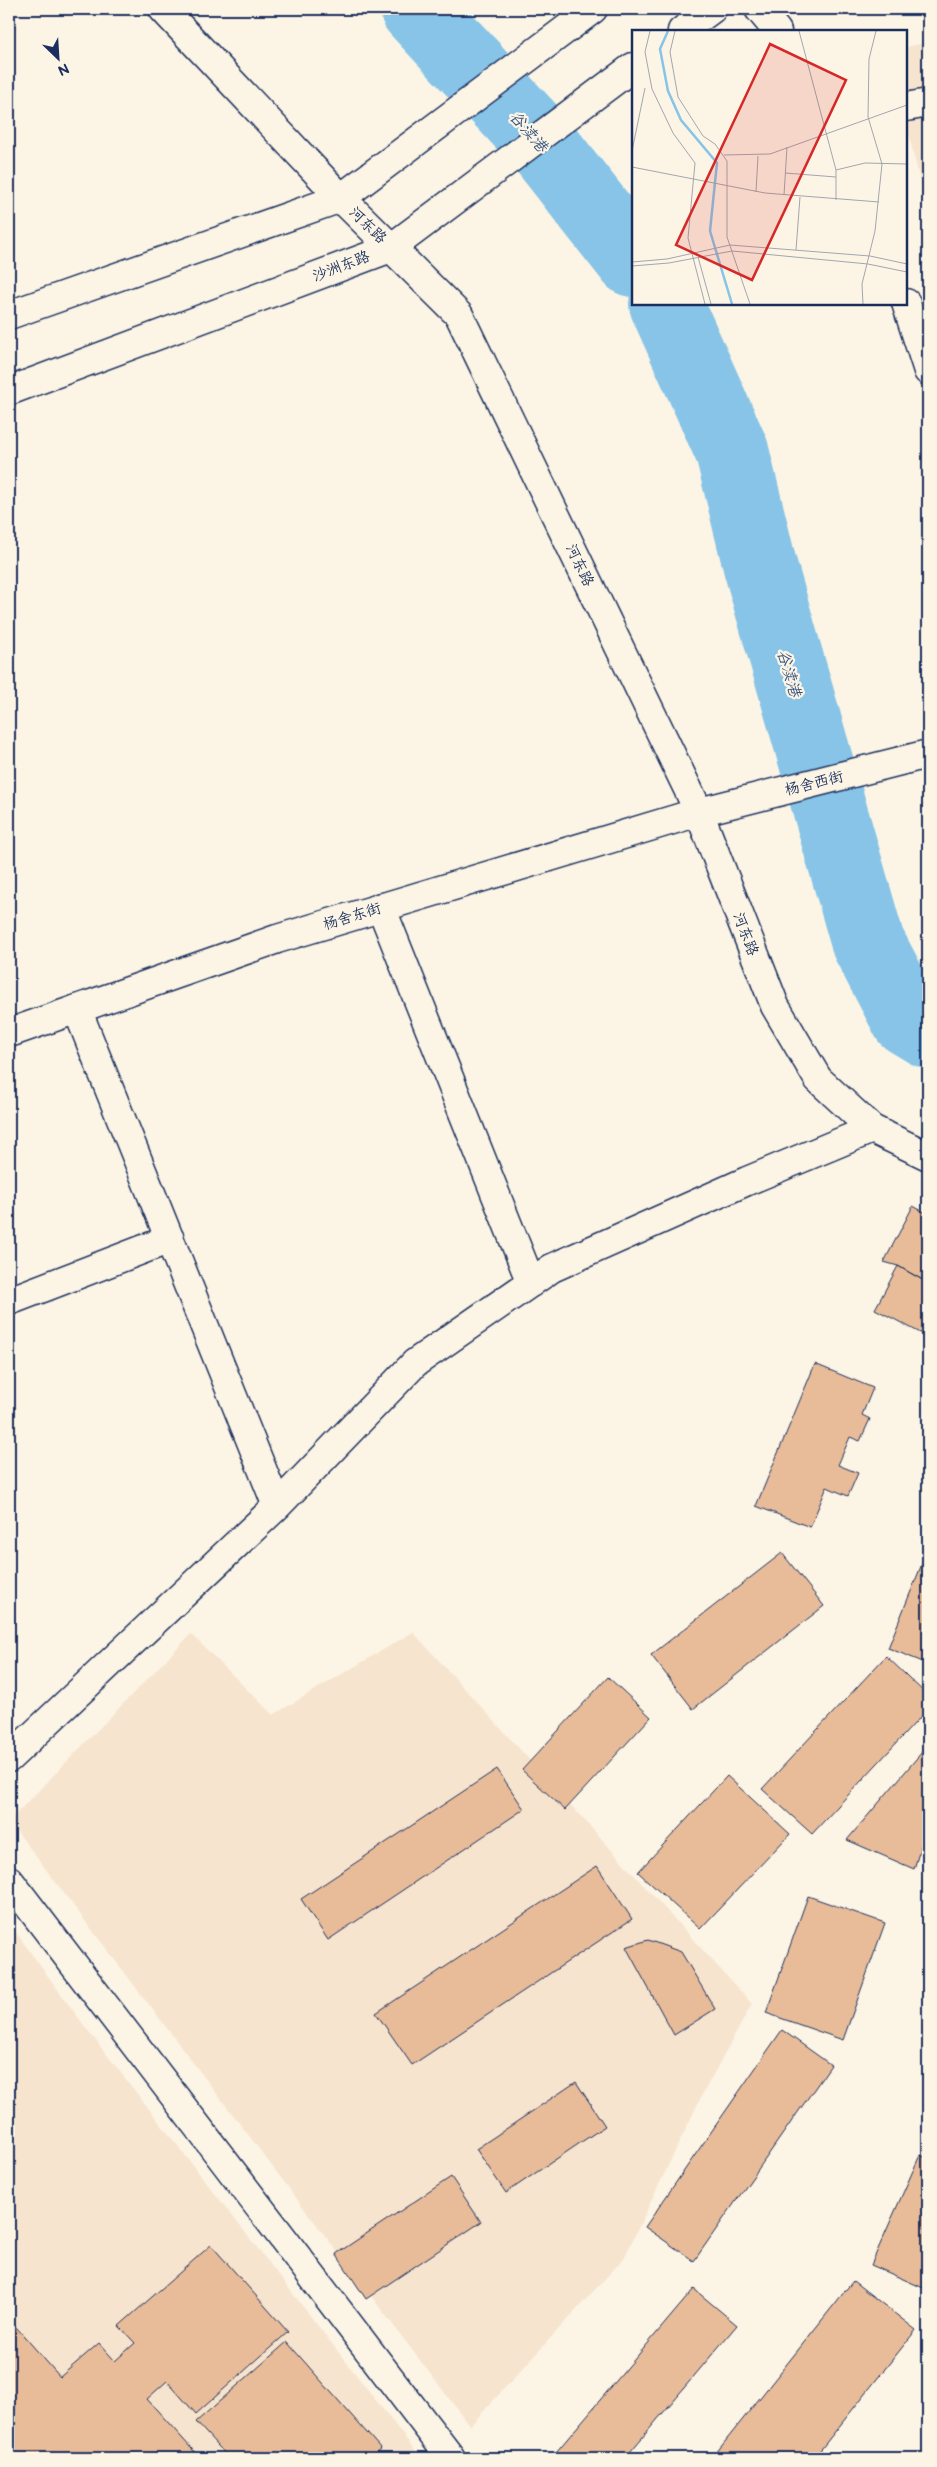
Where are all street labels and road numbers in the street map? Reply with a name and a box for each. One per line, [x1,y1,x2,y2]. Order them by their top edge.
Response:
street label: 河东路 [345,203,390,248]
street label: 沙洲东路 [310,247,373,286]
street label: 河东路 [561,541,598,590]
street label: 杨舍西街 [783,767,846,800]
street label: 杨舍东街 [321,899,384,934]
street label: 河东路 [729,910,762,959]

